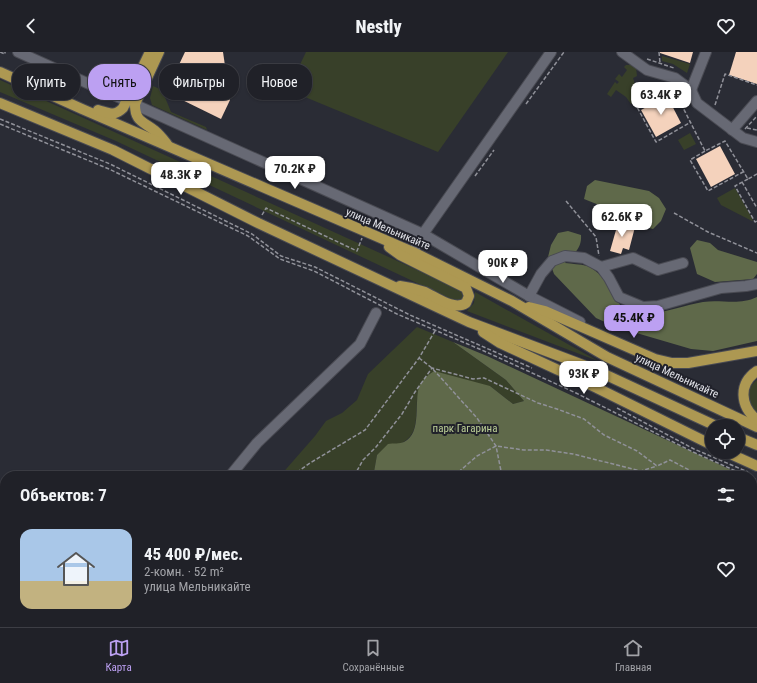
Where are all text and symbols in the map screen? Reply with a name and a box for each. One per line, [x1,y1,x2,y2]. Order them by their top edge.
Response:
icon: back [20,15,42,37]
icon: heart [715,15,737,37]
text: Nestly [355,16,402,37]
chip: Купить [12,64,80,100]
chip: Снять [88,64,151,100]
chip: Фильтры [159,64,239,100]
chip: Новое [247,64,312,100]
pin: 63.4K ₽ [624,82,698,116]
text: 63.4K ₽ [640,87,682,102]
pin: 70.2K ₽ [258,156,332,190]
text: 70.2K ₽ [274,161,316,176]
pin: 48.3K ₽ [144,162,218,196]
text: 48.3K ₽ [160,167,202,182]
pin: 62.6K ₽ [585,204,659,238]
street label: улица Мельникайте [344,205,432,253]
text: 62.6K ₽ [601,209,643,224]
pin: 90K ₽ [475,250,531,284]
text: 90K ₽ [487,255,519,270]
pin: 45.4K ₽ [597,305,671,339]
text: 45.4K ₽ [613,310,655,325]
street label: улица Мельникайте [633,351,721,401]
pin: 93K ₽ [556,361,612,395]
text: 93K ₽ [568,366,600,381]
map controls [705,419,745,459]
button: locate [705,419,745,459]
park label: парк Гагарина [433,422,497,435]
icon: filters [715,484,737,506]
text: Объектов: 7 [20,485,107,505]
text: 45 400 ₽/мес. [144,544,243,564]
icon: home [52,545,100,593]
icon: heart [715,558,737,580]
text: 2-комн. · 52 m² [144,564,224,579]
text: улица Мельникайте [144,579,251,594]
tab: Карта [105,637,132,674]
tab: Сохранённые [342,637,404,674]
tab: Главная [615,637,652,674]

